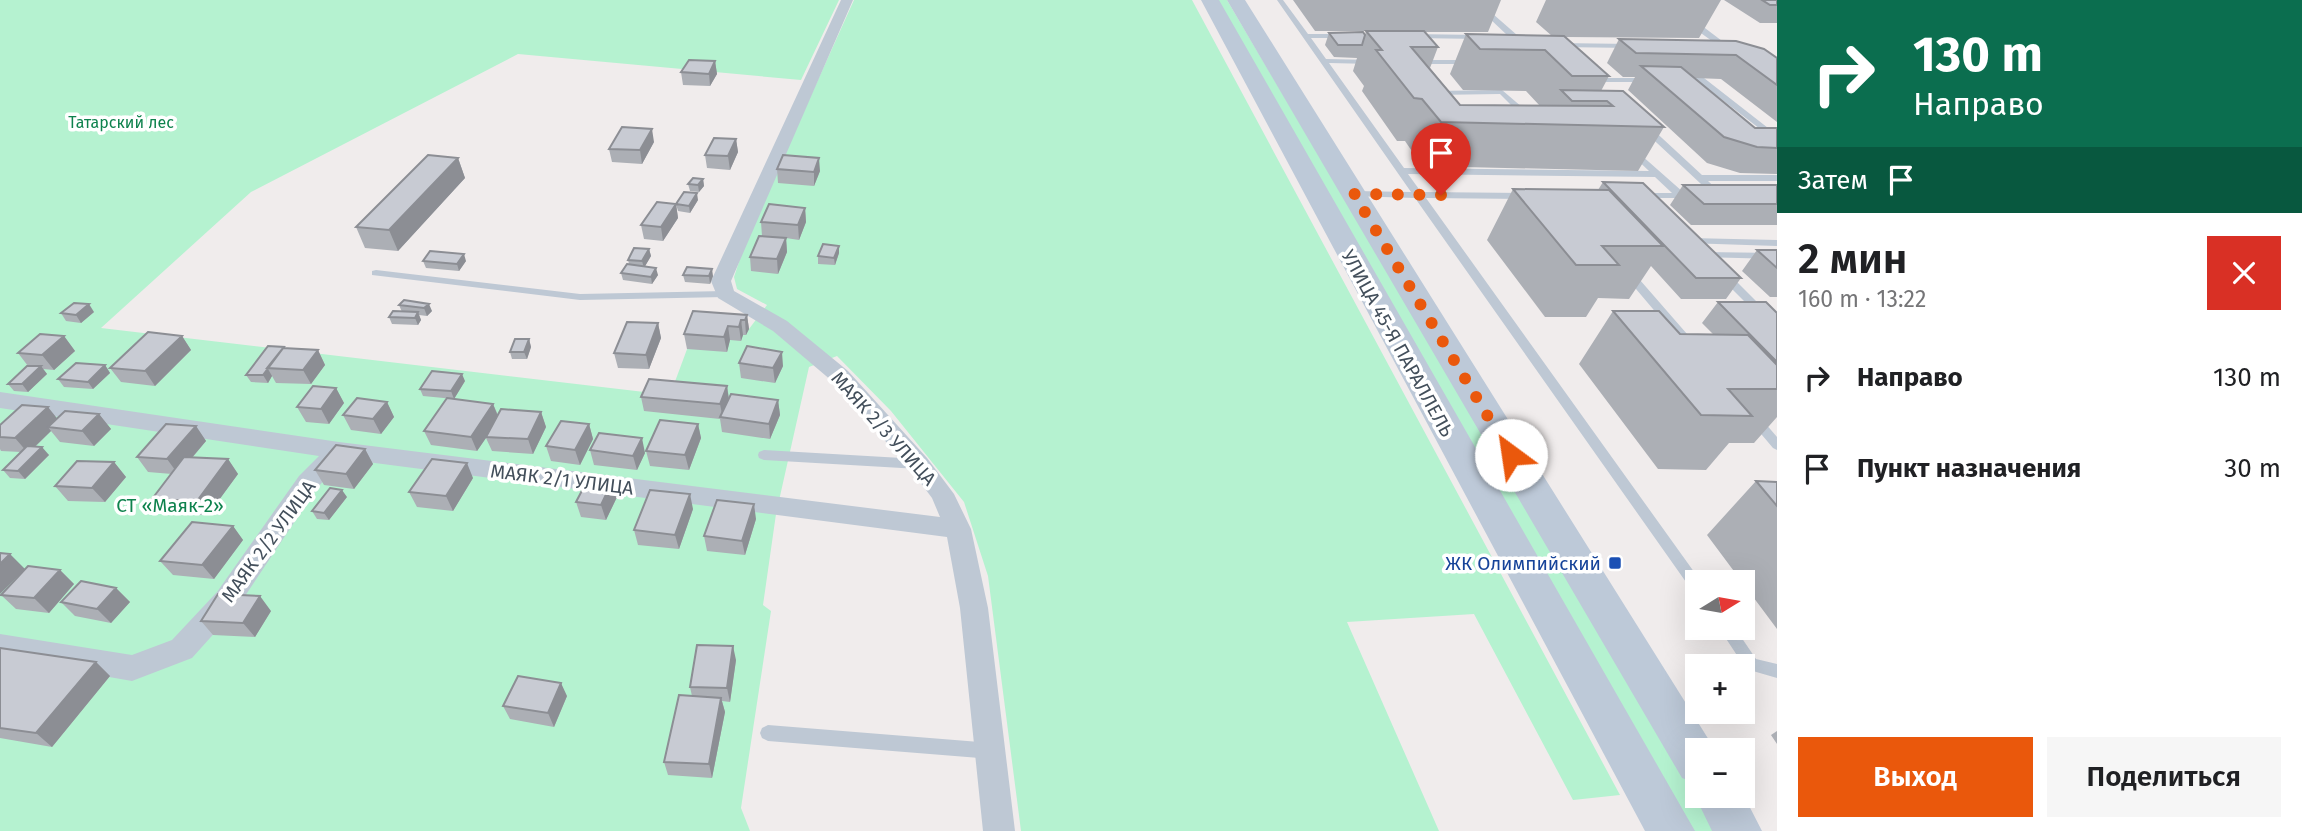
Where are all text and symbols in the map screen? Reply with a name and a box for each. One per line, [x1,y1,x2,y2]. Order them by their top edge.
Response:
text: 130 m [1913,25,2043,84]
icon: right [1798,28,1889,119]
text: Направо [1913,85,2044,123]
park label: Татарский лес [68,113,174,132]
pin [1411,123,1471,195]
icon: arrive [1422,134,1460,172]
icon: arrive [1882,161,1920,199]
text: Затем [1798,165,1868,196]
text: 2 мин [1798,234,1908,284]
button: close [2207,236,2281,310]
street label: УЛИЦА 45-Я ПАРАЛЛЕЛЬ [1337,246,1459,441]
text: 160 m · 13:22 [1798,285,1926,313]
icon: right [1798,359,1836,397]
text: Направо [1857,362,1963,393]
text: 130 m [2213,362,2281,393]
street label: МАЯК 2/3 УЛИЦА [826,367,941,490]
position arrow [1474,418,1548,492]
icon: arrive [1798,450,1836,488]
text: Пункт назначения [1857,453,2081,484]
text: 30 m [2224,453,2281,484]
street label: МАЯК 2/1 УЛИЦА [489,459,635,500]
street label: МАЯК 2/2 УЛИЦА [216,476,320,607]
park label: СТ «Маяк-2» [116,494,224,517]
place label: ЖК Олимпийский [1445,552,1601,575]
marker: ЖК Олимпийский [1607,555,1623,571]
north arrow [1685,570,1755,640]
map controls [1685,570,1755,808]
button: + [1685,654,1755,724]
button: Выход [1798,737,2033,817]
button: Поделиться [2047,737,2281,817]
button: − [1685,738,1755,808]

